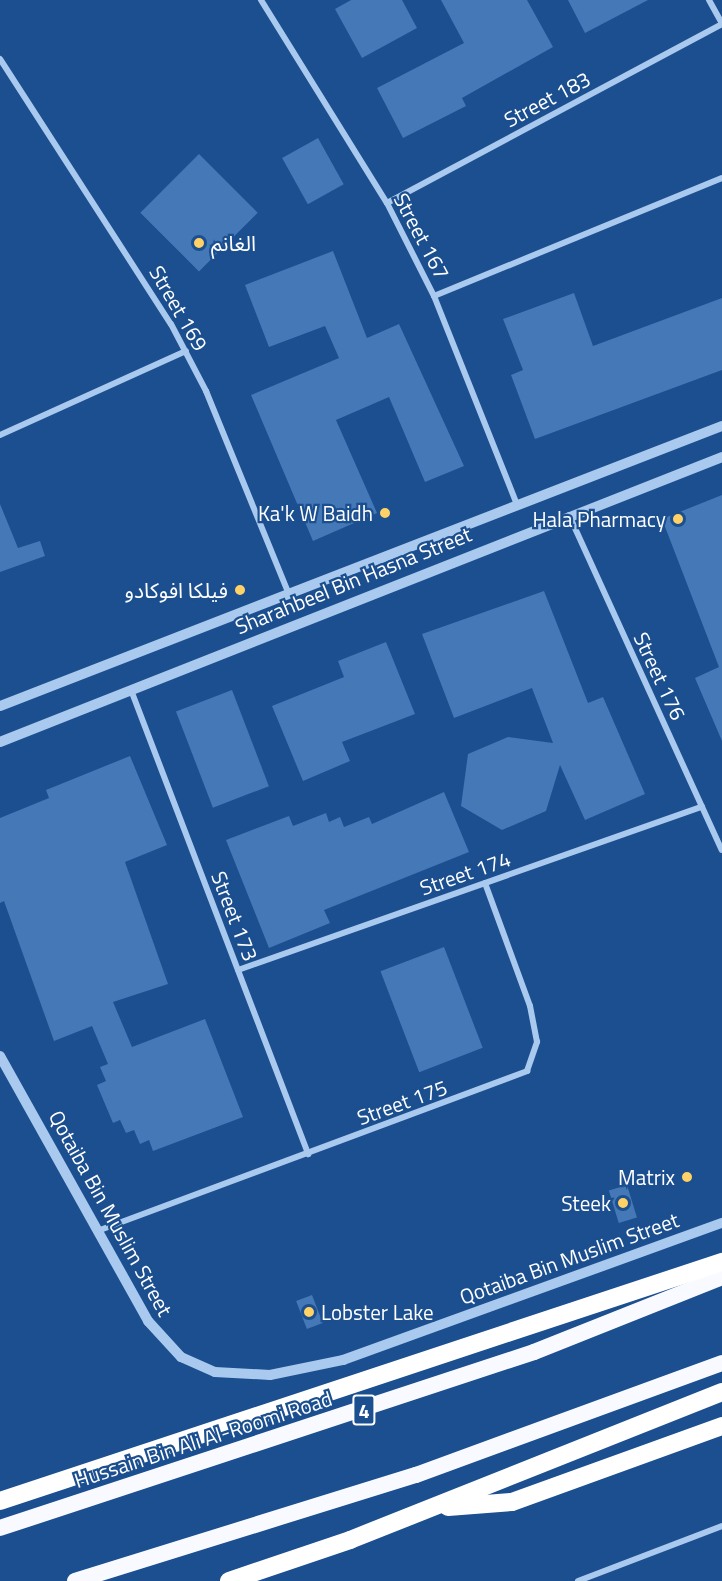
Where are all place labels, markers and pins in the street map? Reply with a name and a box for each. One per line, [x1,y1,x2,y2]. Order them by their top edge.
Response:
place label: الغانم [211,230,256,256]
marker: الغانم [192,236,206,250]
place label: Ka'k W Baidh [258,500,373,526]
marker: Ka'k W Baidh [378,506,392,520]
place label: Hala Pharmacy [532,506,666,532]
marker: Hala Pharmacy [671,512,685,526]
place label: فيلكا افوكادو [125,577,228,603]
marker: فيلكا افوكادو [233,583,247,597]
place label: Matrix [618,1164,675,1190]
marker: Matrix [680,1170,694,1184]
place label: Steek [561,1190,611,1216]
marker: Steek [616,1196,630,1210]
place label: Lobster Lake [321,1299,434,1325]
marker: Lobster Lake [302,1305,316,1319]

